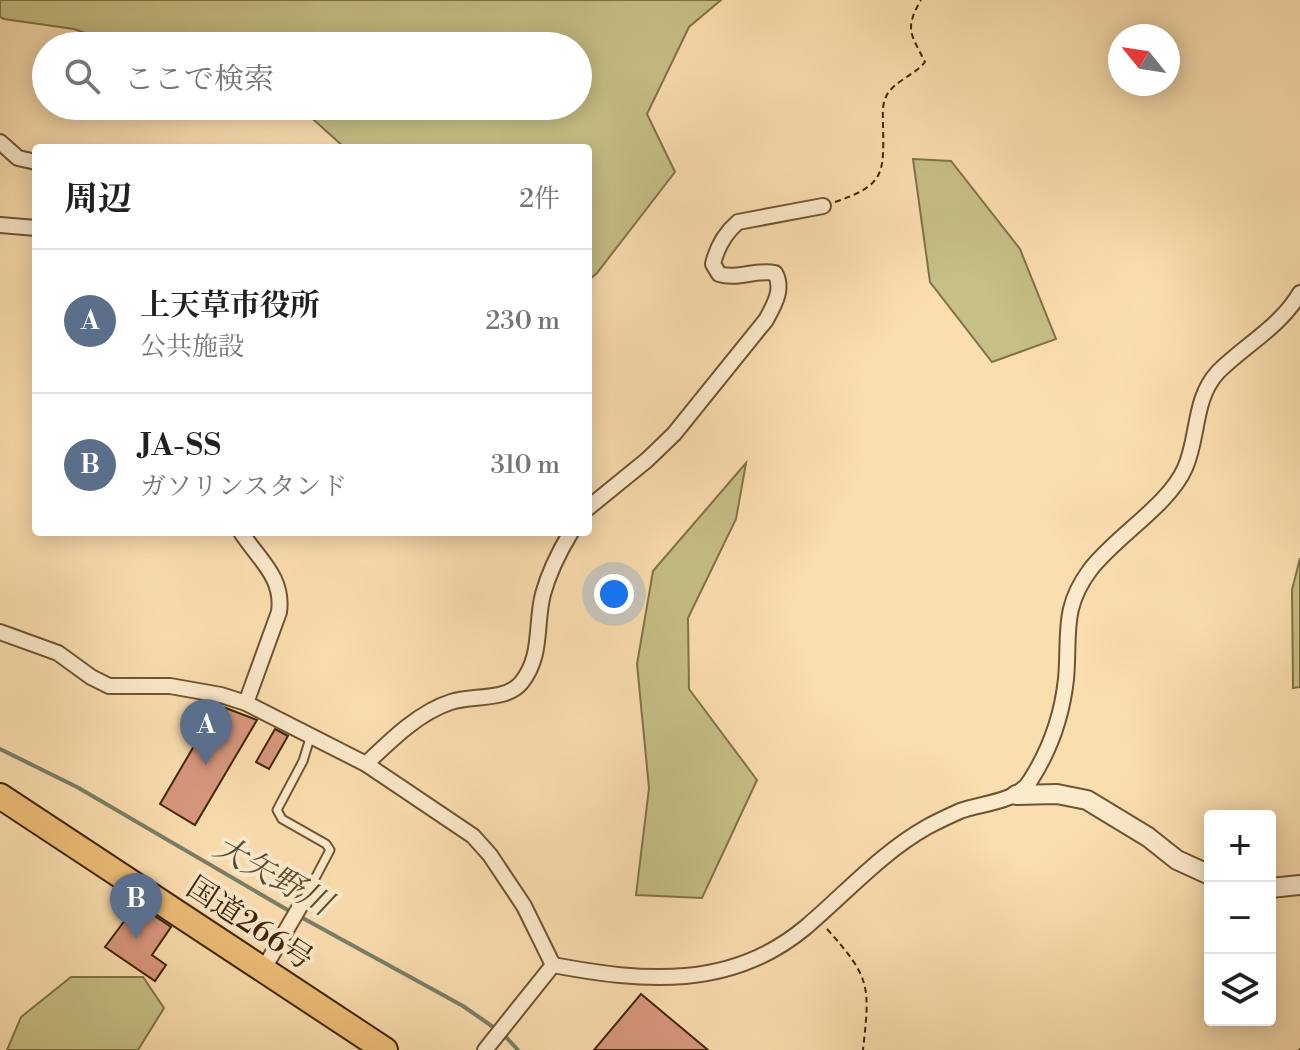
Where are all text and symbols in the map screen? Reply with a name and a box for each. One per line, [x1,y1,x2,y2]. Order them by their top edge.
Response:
north arrow [1108,24,1180,96]
search box [32,32,592,120]
icon: search [60,54,104,98]
text: ここで検索 [124,61,274,99]
text: 周辺 [64,179,132,221]
text: 2件 [519,183,560,215]
text: 上天草市役所 [140,287,320,325]
text: A [81,305,99,337]
text: 230 m [485,305,560,337]
text: 公共施設 [140,331,244,363]
text: JA-SS [140,427,221,465]
text: B [80,449,100,481]
text: 310 m [491,449,560,481]
text: ガソリンスタンド [140,471,347,503]
your location [594,574,634,614]
pin: A [180,699,232,765]
map controls [1204,810,1276,1026]
button: + [1204,810,1276,882]
water label: 大矢野川 [207,827,341,926]
street label: 国道266号 [179,869,320,979]
pin: B [110,873,162,939]
button: − [1204,882,1276,954]
button: layers [1204,954,1276,1026]

